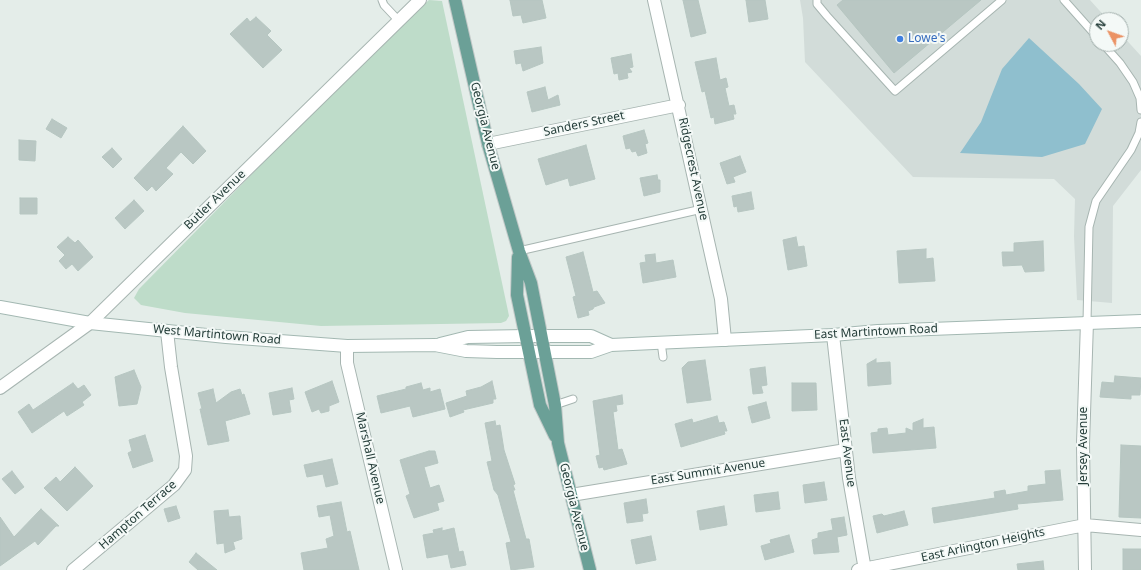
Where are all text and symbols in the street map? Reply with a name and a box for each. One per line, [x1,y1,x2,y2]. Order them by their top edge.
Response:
north arrow [1089,12,1129,52]
text: N [1092,16,1109,33]
place label: Lowe's [908,32,945,46]
marker: Lowe's [895,34,905,44]
street label: Georgia Avenue [467,81,503,171]
street label: Sanders Street [542,108,626,140]
street label: Ridgecrest Avenue [675,116,711,222]
street label: Butler Avenue [181,167,249,233]
street label: West Martintown Road [152,322,282,348]
street label: East Martintown Road [814,322,938,342]
street label: Jersey Avenue [1077,407,1091,485]
street label: Marshall Avenue [352,411,388,505]
street label: East Avenue [836,418,858,488]
street label: East Summit Avenue [650,456,766,488]
street label: Georgia Avenue [556,462,592,552]
street label: Hampton Terrace [96,477,180,553]
street label: East Arlington Heights [920,525,1046,565]

